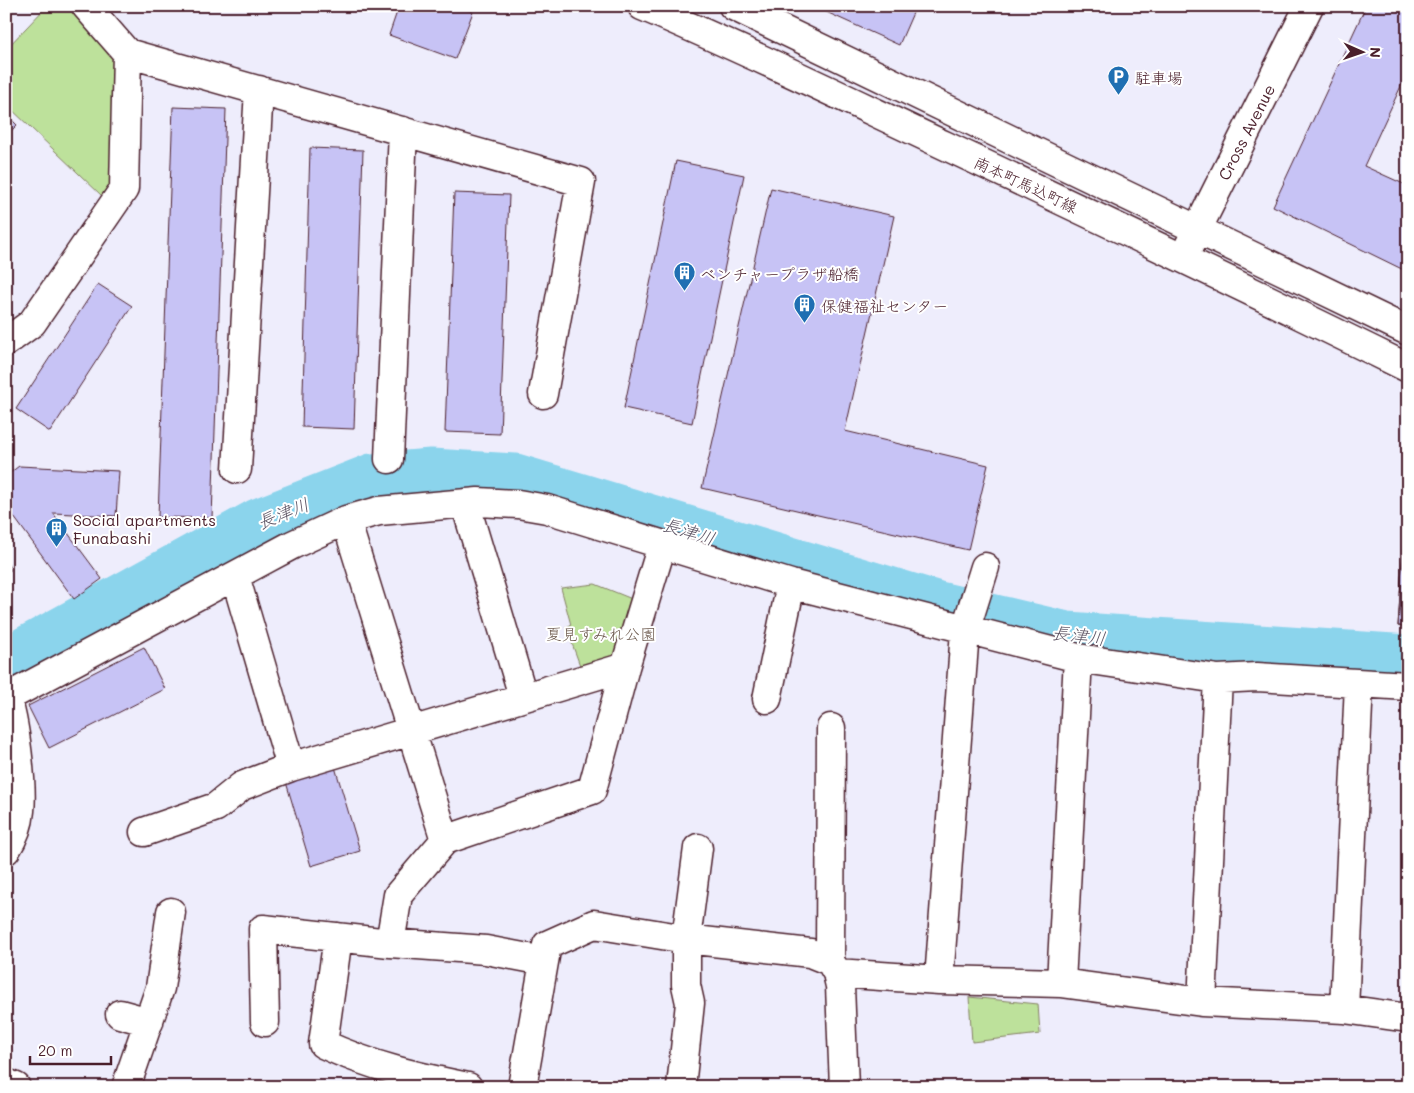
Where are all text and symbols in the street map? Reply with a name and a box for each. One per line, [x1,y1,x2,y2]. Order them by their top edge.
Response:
north arrow [1336,28,1386,78]
text: N [1366,47,1385,58]
parking icon: 駐車場 [1107,65,1131,96]
place label: 駐車場 [1135,67,1183,88]
street label: Cross Avenue [1213,80,1279,184]
street label: 南本町馬込町線 [971,151,1081,217]
building icon: ベンチャープラザ船橋 [672,261,696,292]
place label: ベンチャープラザ船橋 [700,263,859,284]
building icon: 保健福祉センター [793,293,817,324]
place label: 保健福祉センター [821,295,948,316]
water label: 長津川 [253,492,313,534]
place label: Social apartments Funabashi [73,509,216,548]
water label: 長津川 [660,512,718,550]
building icon: Social apartments Funabashi [45,516,69,547]
water label: 長津川 [1051,620,1107,650]
park label: 夏見すみれ公園 [546,623,656,644]
scale bar [30,1033,111,1065]
text: 20 m [38,1040,72,1060]

